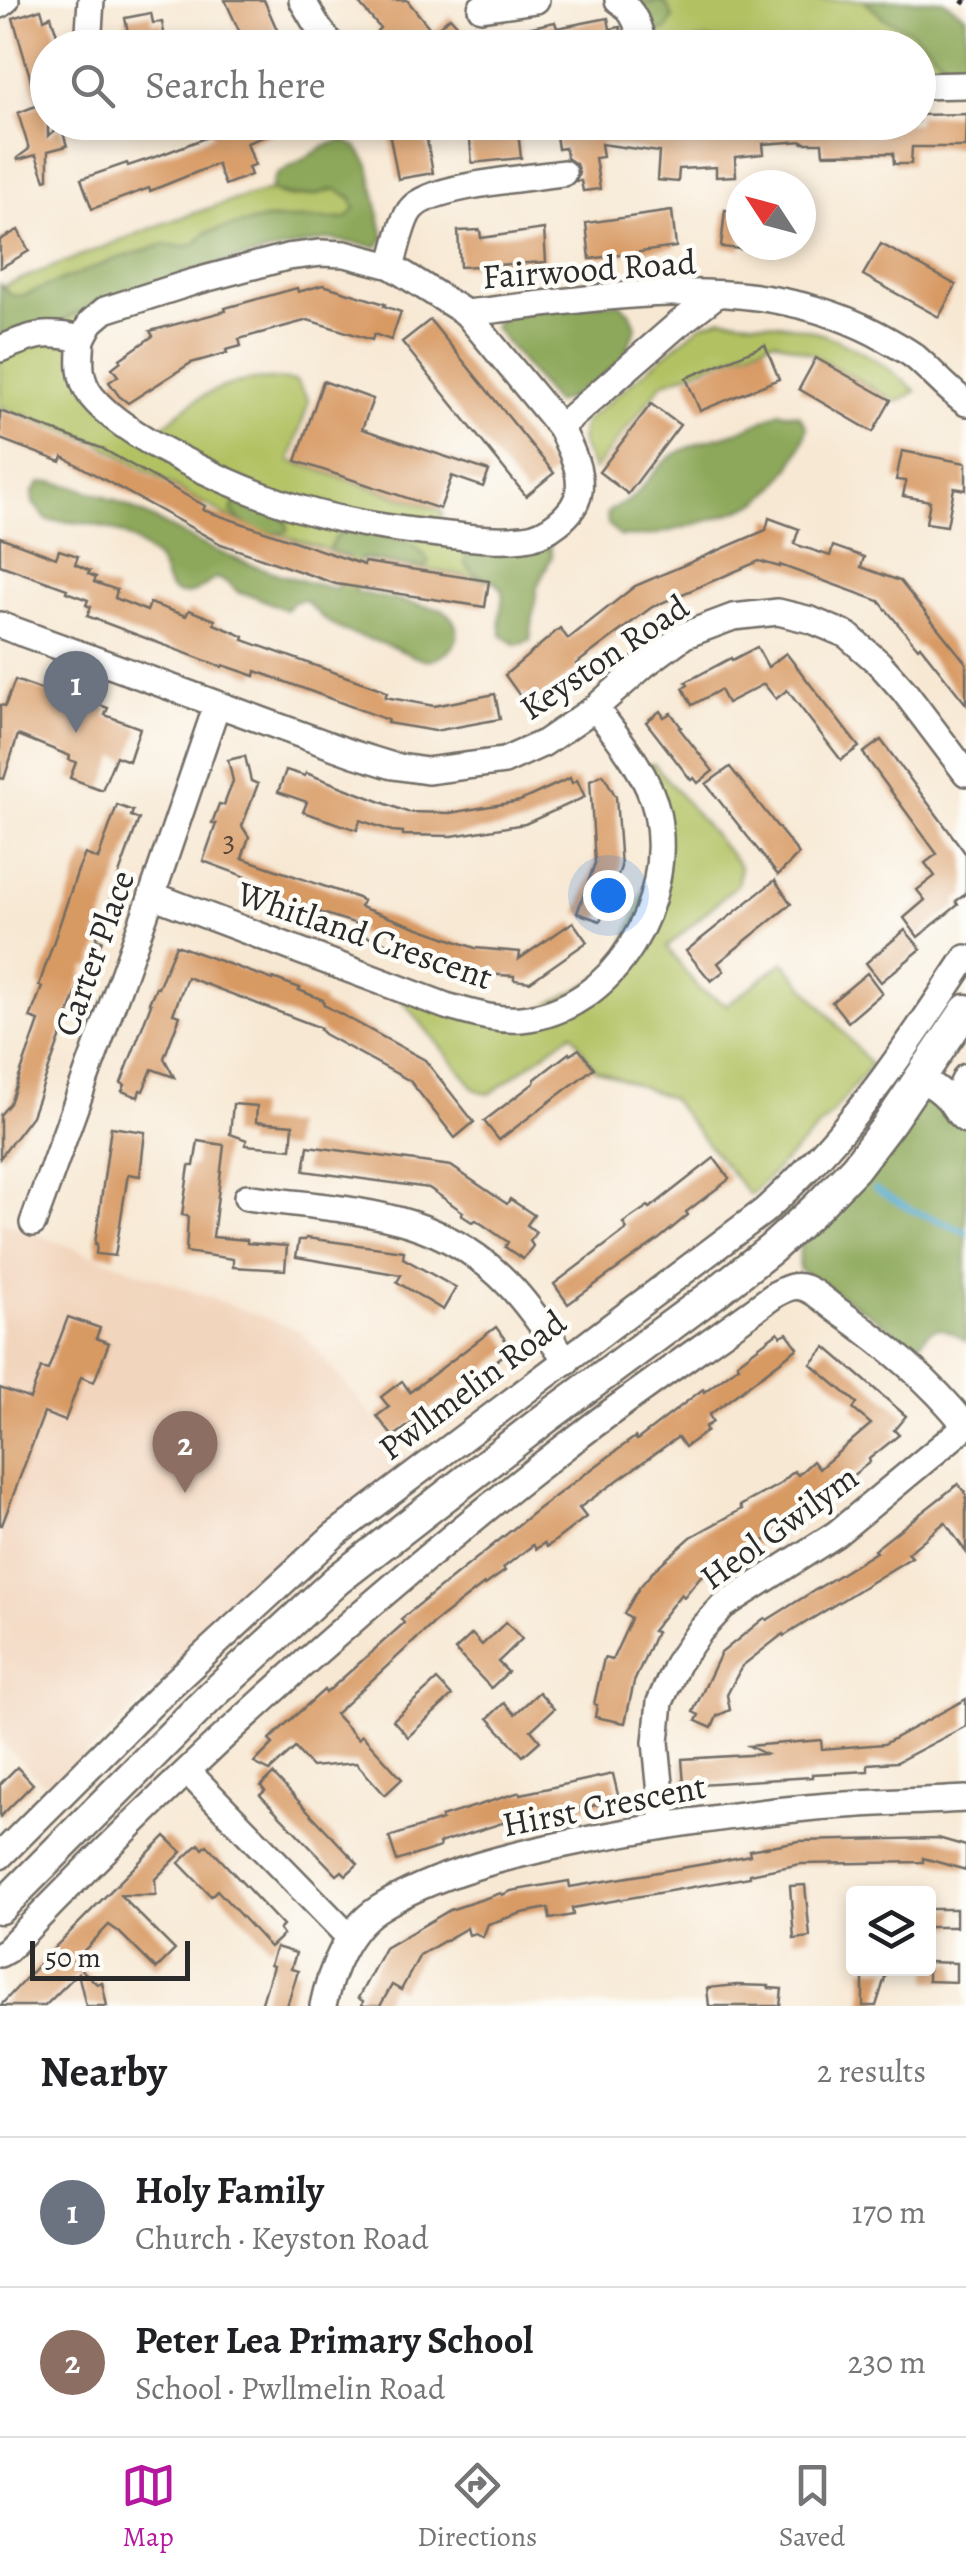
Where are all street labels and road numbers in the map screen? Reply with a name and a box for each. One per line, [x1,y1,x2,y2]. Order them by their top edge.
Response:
street label: Fairwood Road [481,238,698,300]
street label: Keyston Road [510,583,698,731]
street label: Carter Place [42,863,146,1043]
street label: Whitland Crescent [230,869,499,1001]
street label: Pwllmelin Road [368,1298,576,1471]
street label: Heol Gwilym [690,1453,868,1601]
street label: Hirst Crescent [498,1762,710,1848]

